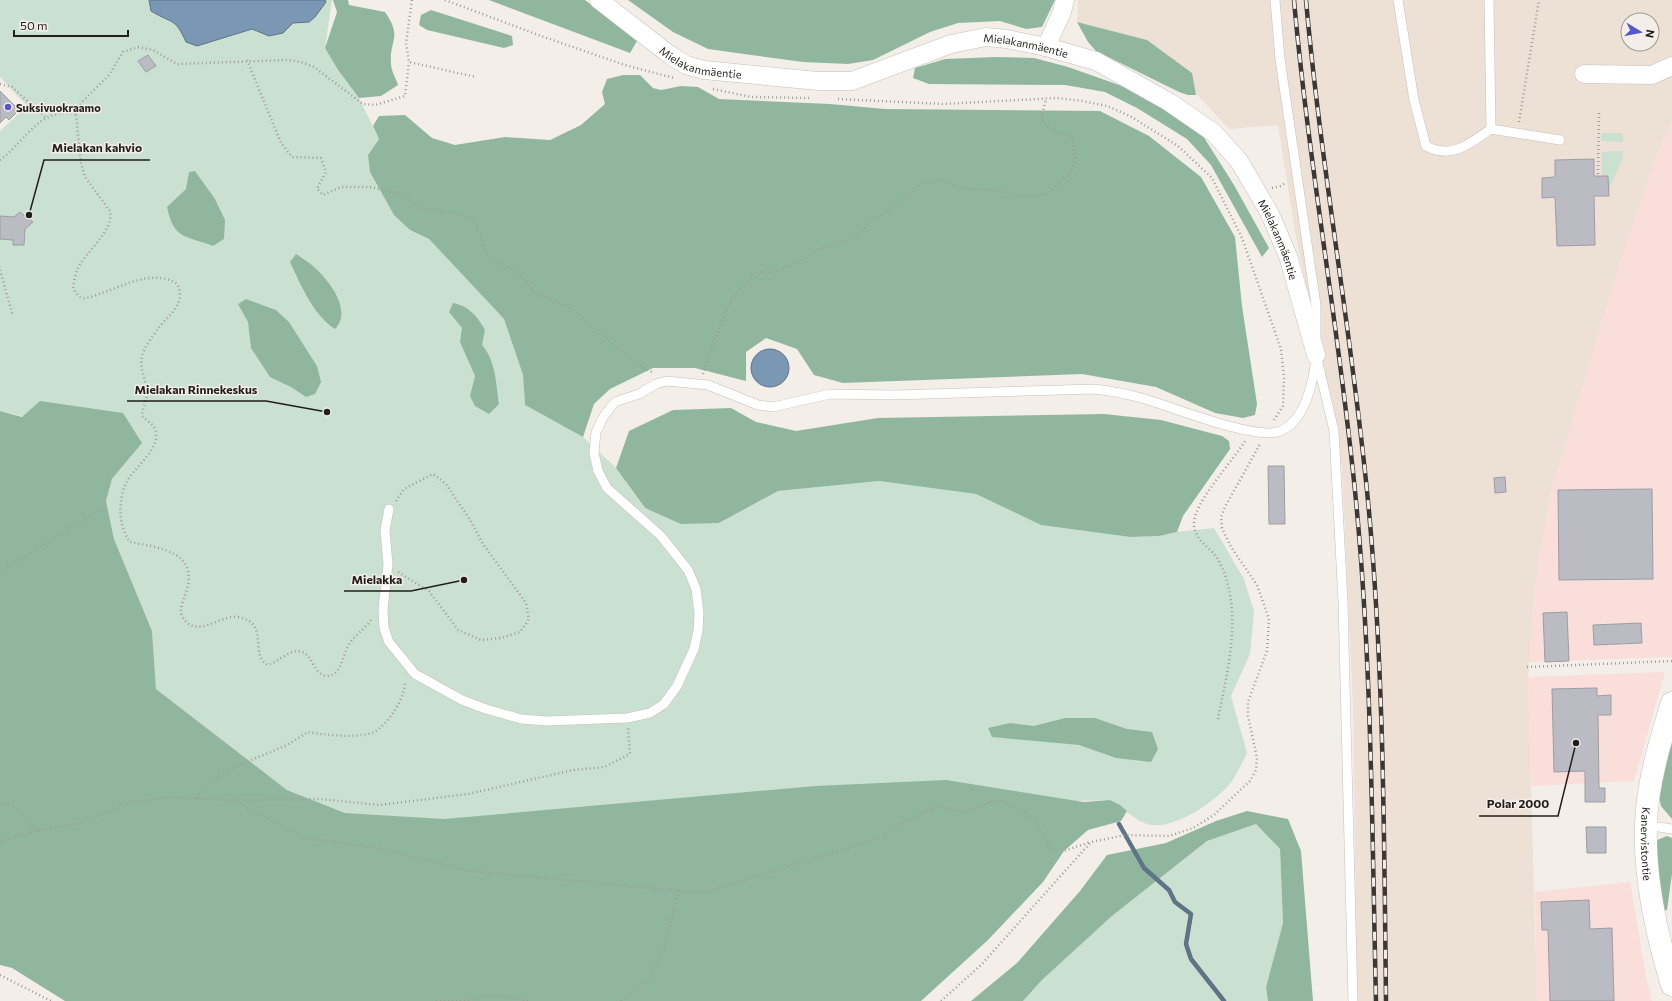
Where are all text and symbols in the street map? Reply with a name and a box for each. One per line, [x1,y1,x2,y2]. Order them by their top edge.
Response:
scale bar [14,12,128,38]
north arrow [1620,12,1660,52]
text: 50 m [20,18,48,32]
text: N [1643,29,1657,39]
street label: Mielakanmäentie [983,30,1070,60]
street label: Mielakanmäentie [657,43,742,80]
place label: Suksivuokraamo [16,101,101,114]
marker: Suksivuokraamo [3,102,13,112]
callout: Mielakan kahvio [44,136,150,160]
text: Mielakan kahvio [52,140,142,154]
street label: Mielakanmäentie [1256,196,1301,281]
callout: Mielakan Rinnekeskus [127,377,266,401]
text: Mielakan Rinnekeskus [135,382,258,396]
callout: Mielakka [344,567,411,591]
text: Mielakka [352,572,402,586]
callout: Polar 2000 [1479,792,1558,816]
text: Polar 2000 [1487,796,1549,810]
street label: Kanervistontie [1639,807,1655,881]

